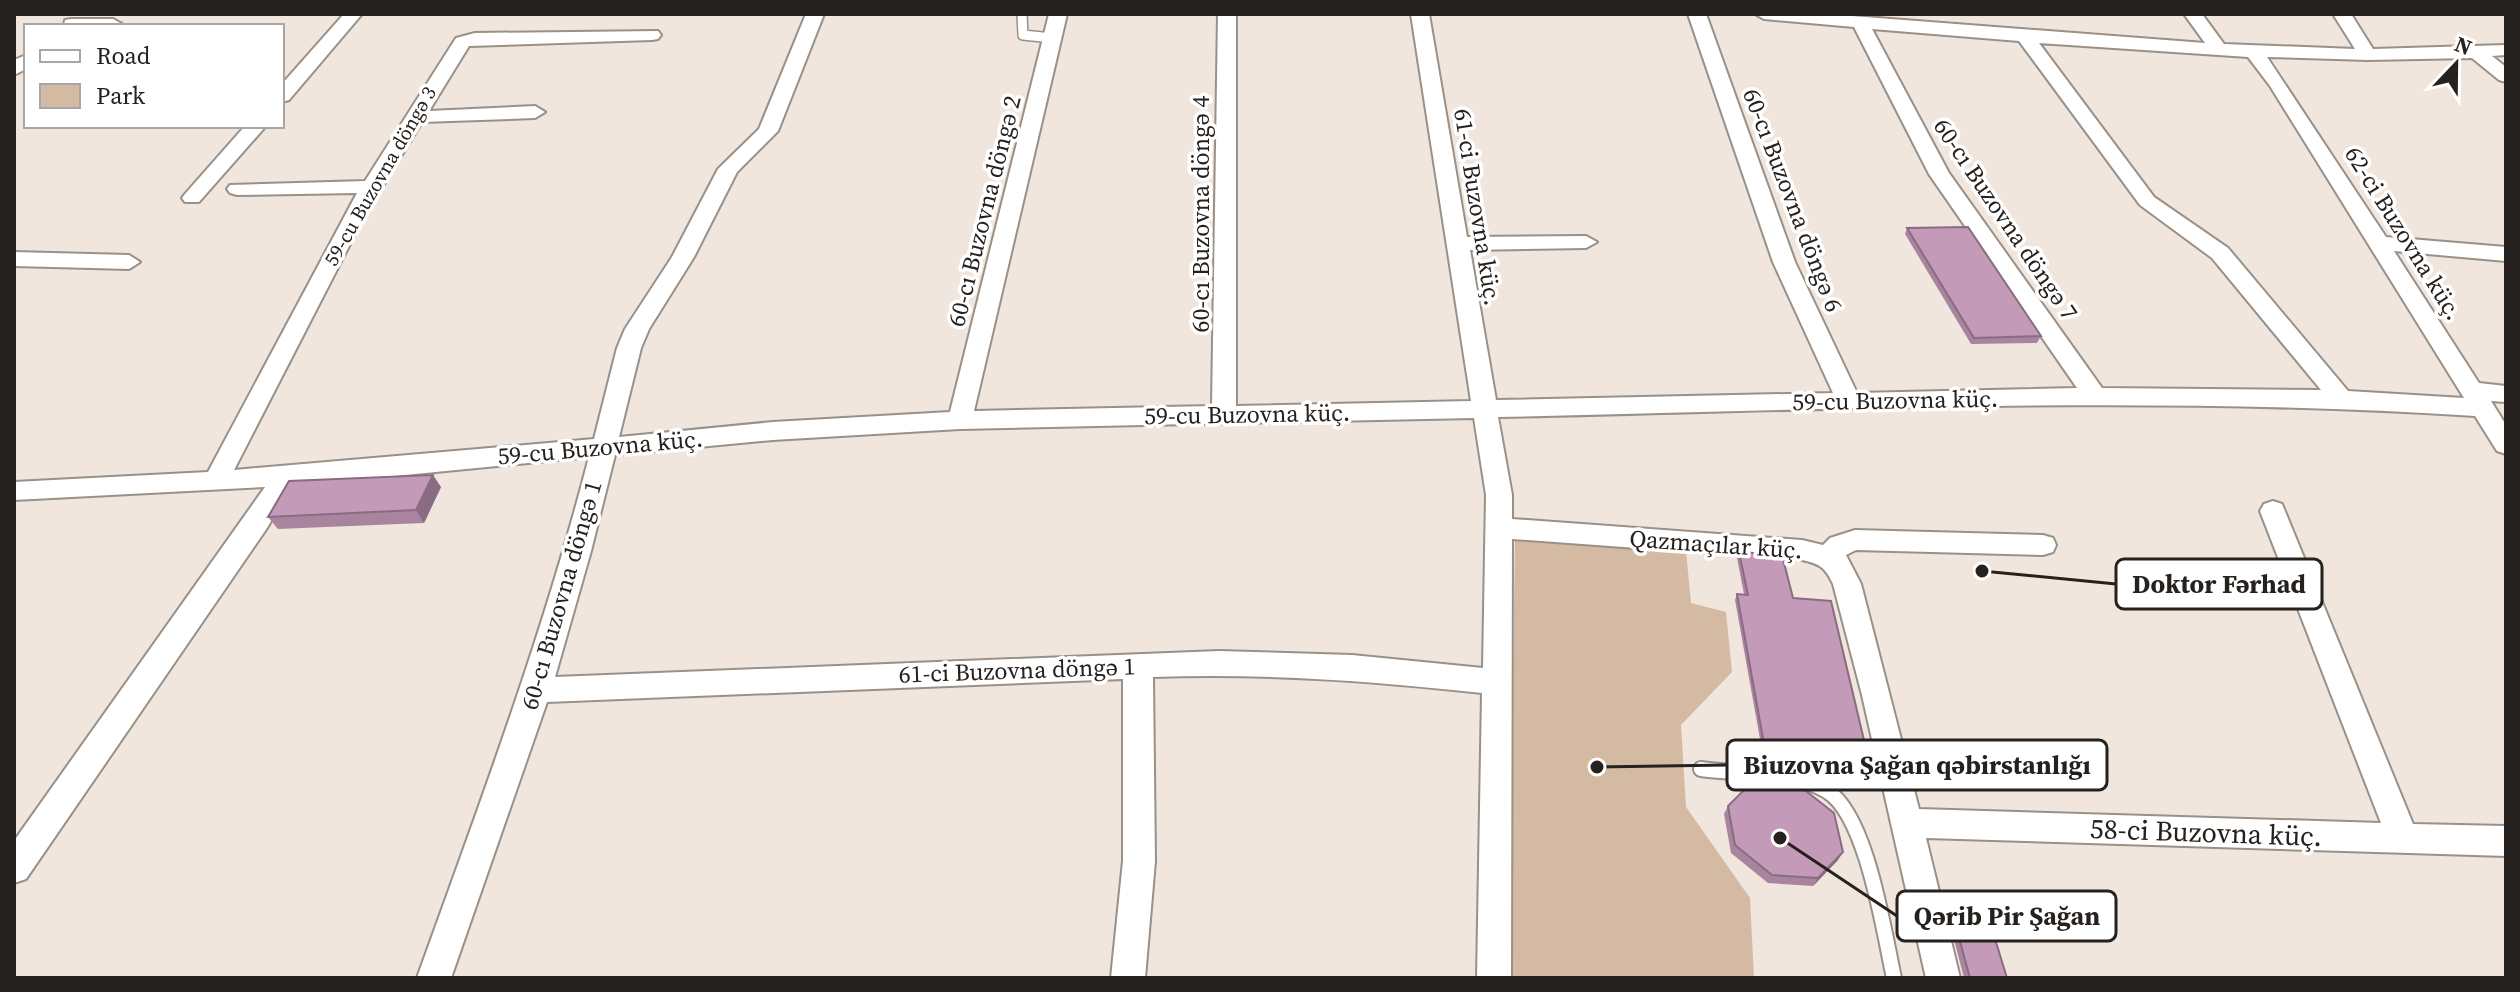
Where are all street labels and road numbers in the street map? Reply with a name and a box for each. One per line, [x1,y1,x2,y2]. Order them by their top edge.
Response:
street label: 59-cu Buzovna döngə 3 [317,81,443,271]
street label: 60-cı Buzovna döngə 6 [1735,83,1851,317]
street label: 60-cı Buzovna döngə 2 [939,92,1029,330]
street label: 60-cı Buzovna döngə 4 [1184,96,1217,332]
street label: 61-ci Buzovna küç. [1446,106,1510,308]
street label: 60-cı Buzovna döngə 7 [1926,112,2086,326]
street label: 62-ci Buzovna küç. [2337,140,2471,326]
street label: 59-cu Buzovna küç. [1792,382,1998,418]
street label: 59-cu Buzovna küç. [1144,396,1350,432]
street label: 59-cu Buzovna küç. [496,422,704,472]
street label: 60-cı Buzovna döngə 1 [512,477,610,713]
street label: Qazmaçılar küç. [1628,521,1804,567]
street label: 61-ci Buzovna döngə 1 [898,649,1136,691]
street label: 58-ci Buzovna küç. [2089,809,2323,855]

